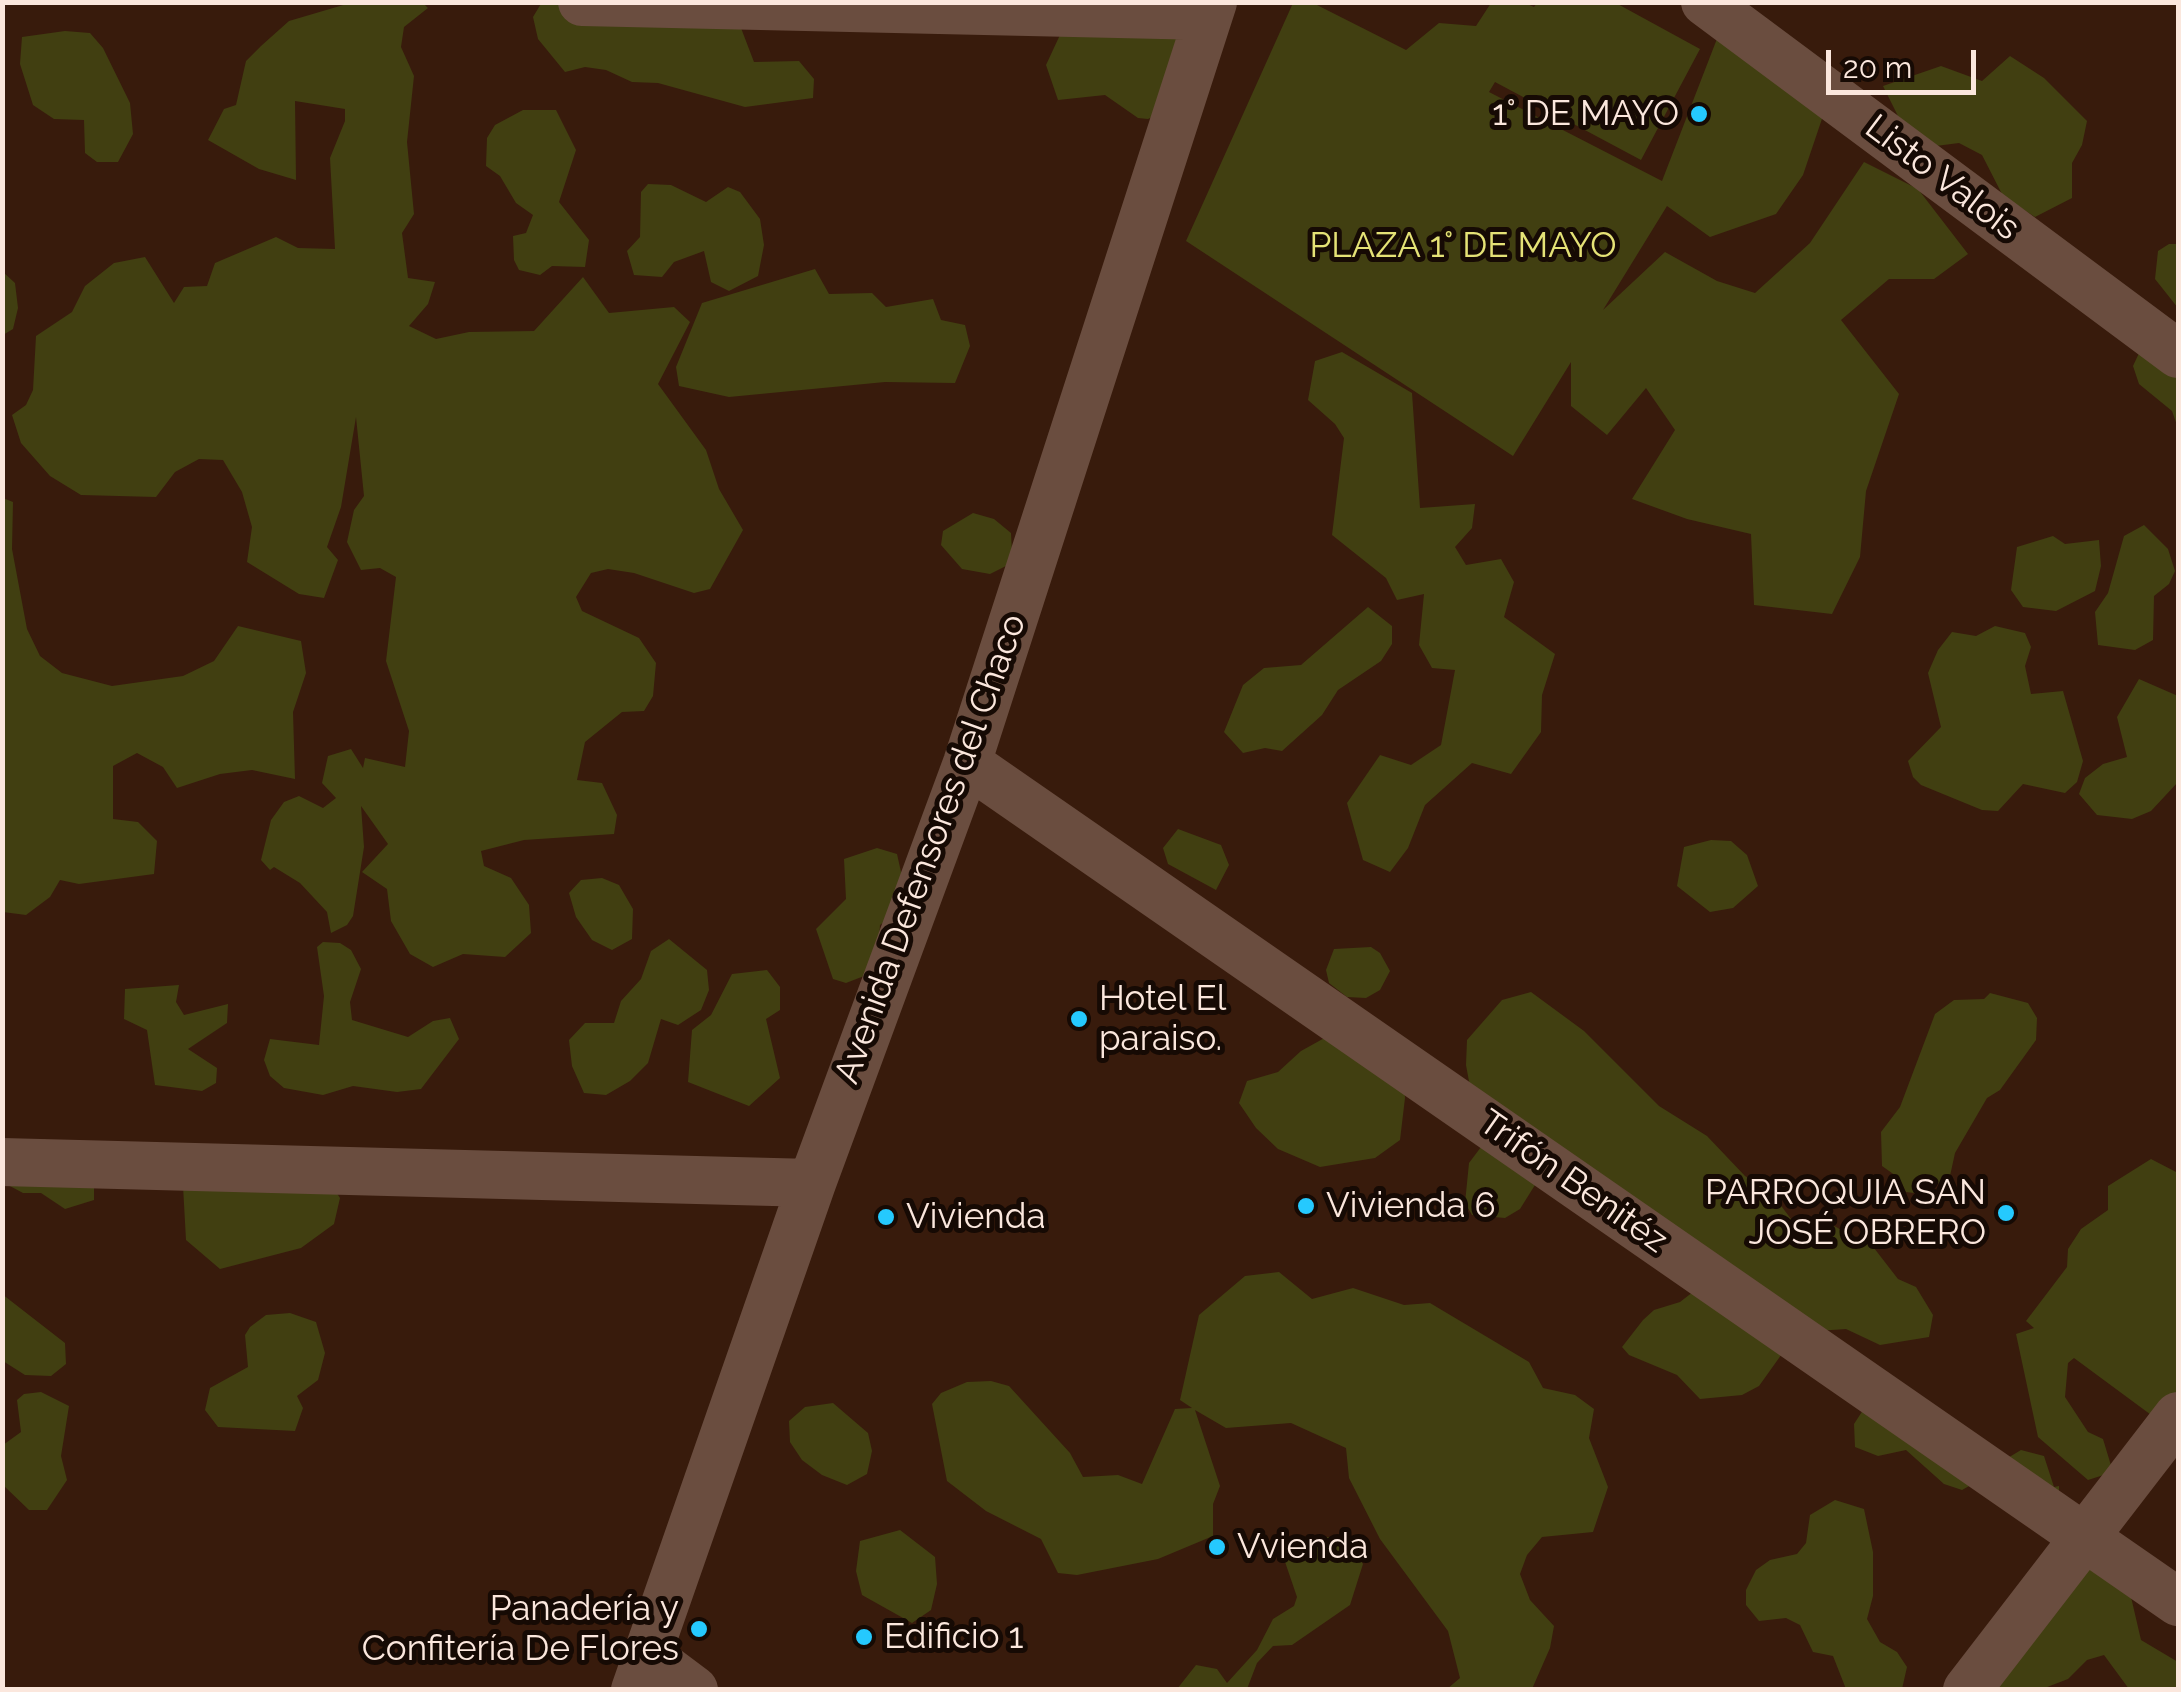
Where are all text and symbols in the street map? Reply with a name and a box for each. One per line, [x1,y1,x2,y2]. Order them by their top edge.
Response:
scale bar [1831,30,1981,92]
text: 20 m [1843,50,1912,85]
place label: 1° DE MAYO [1492,93,1679,135]
marker: 1° DE MAYO [1688,103,1710,125]
street label: Listo Valois [1857,106,2027,250]
park label: PLAZA 1° DE MAYO [1309,225,1617,267]
street label: Avenida Defensores del Chaco [826,609,1036,1089]
place label: Hotel El paraiso. [1099,978,1226,1060]
marker: Hotel El paraiso. [1068,1008,1090,1030]
street label: Trifón Benitéz [1471,1102,1675,1262]
place label: PARROQUIA SAN JOSÉ OBRERO [1705,1172,1986,1254]
place label: Vivienda 6 [1326,1185,1496,1227]
marker: Vivienda 6 [1295,1195,1317,1217]
place label: Vivienda [906,1196,1045,1238]
marker: PARROQUIA SAN JOSÉ OBRERO [1995,1202,2017,1224]
marker: Vivienda [875,1206,897,1228]
place label: Vvienda [1237,1526,1368,1568]
marker: Vvienda [1206,1536,1228,1558]
place label: Panadería y Confitería De Flores [362,1588,679,1670]
place label: Edificio 1 [884,1616,1023,1658]
marker: Panadería y Confitería De Flores [688,1618,710,1640]
marker: Edificio 1 [853,1626,875,1648]

